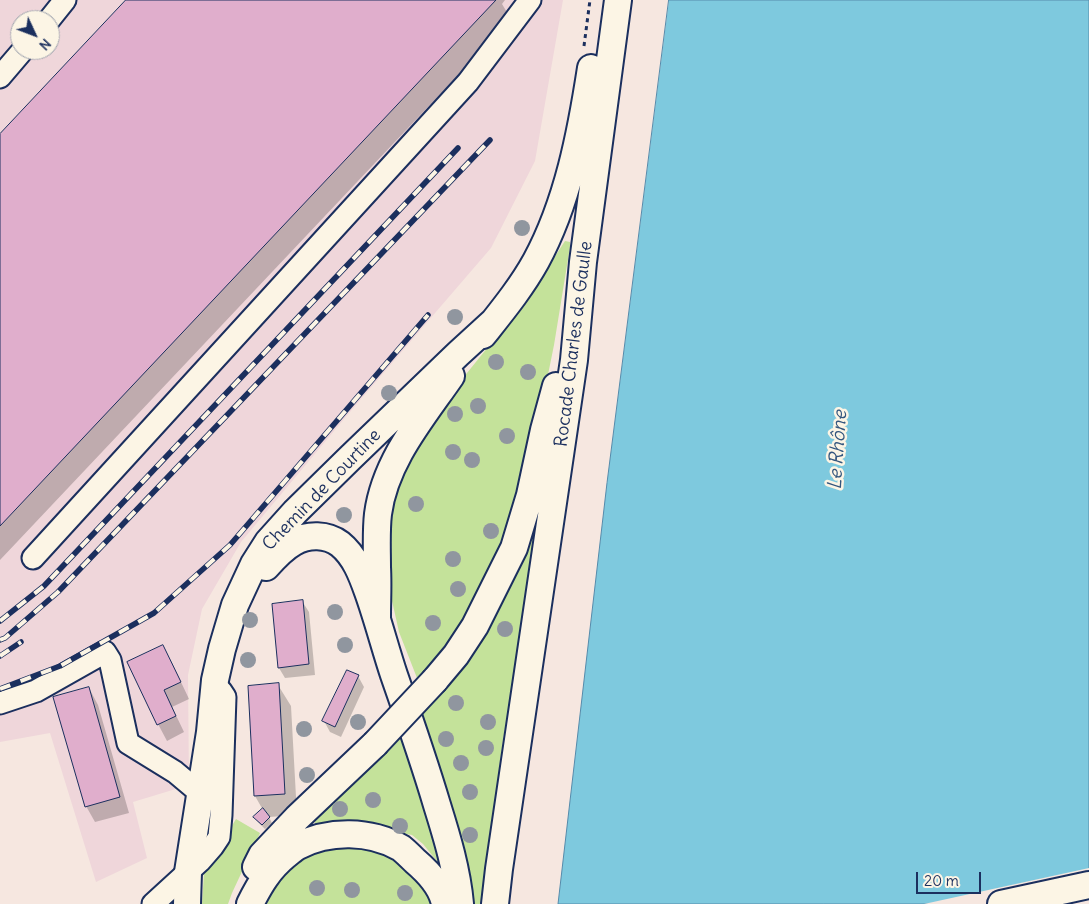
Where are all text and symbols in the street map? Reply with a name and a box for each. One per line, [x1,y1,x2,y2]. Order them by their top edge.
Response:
north arrow [10,10,60,60]
text: N [35,35,55,54]
street label: Rocade Charles de Gaulle [551,240,597,448]
water label: Le Rhône [824,410,852,490]
street label: Chemin de Courtine [258,425,386,555]
scale bar [919,862,984,894]
text: 20 m [924,871,959,890]

